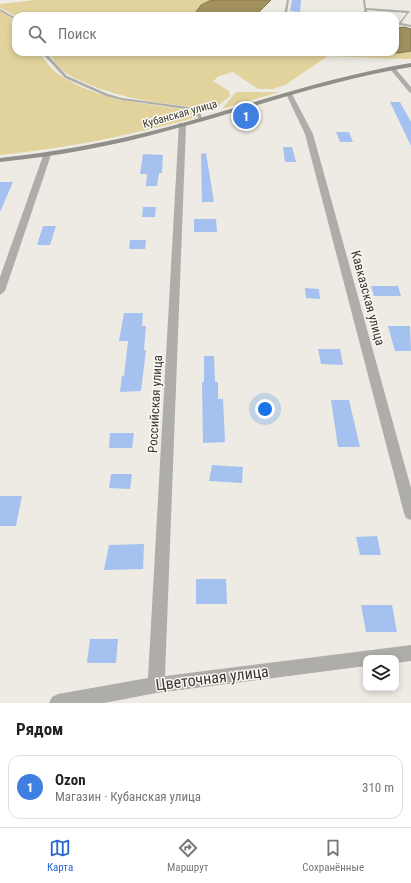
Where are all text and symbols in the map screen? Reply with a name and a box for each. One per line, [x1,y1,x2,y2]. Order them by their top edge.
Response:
search box [12,12,399,56]
icon: search [26,23,48,45]
text: Поиск [58,25,97,43]
street label: Кубанская улица [141,97,219,131]
pin: 1 [233,101,259,131]
street label: Кавказская улица [348,249,388,347]
street label: Российская улица [145,355,165,453]
your location [255,399,275,419]
map controls [363,655,399,691]
button: layers [363,655,399,691]
street label: Цветочная улица [154,662,270,694]
text: Рядом [16,719,63,739]
text: Ozon [55,771,86,789]
text: 1 [27,780,33,795]
text: 310 m [362,780,394,795]
text: Магазин · Кубанская улица [55,789,201,804]
tab: Карта [47,837,73,874]
tab: Маршрут [167,837,208,874]
tab: Сохранённые [302,837,364,874]

